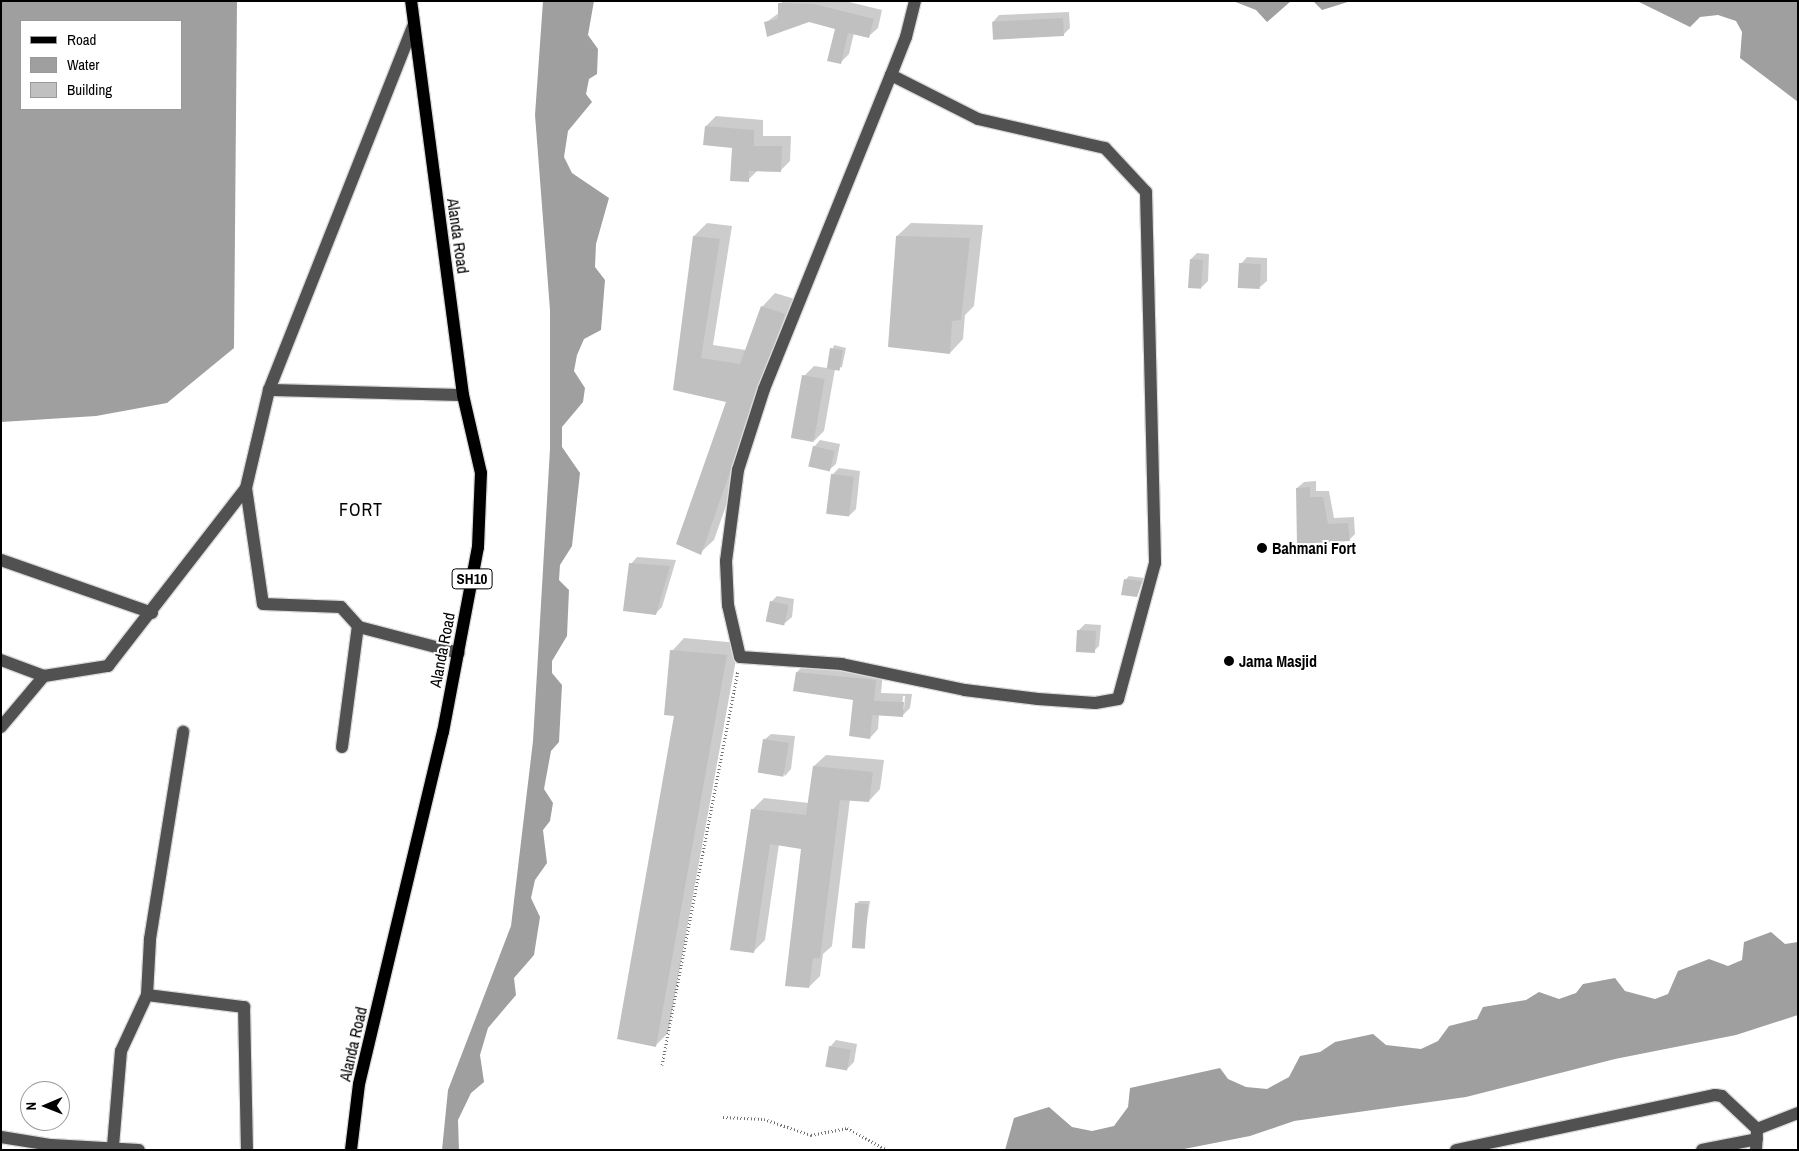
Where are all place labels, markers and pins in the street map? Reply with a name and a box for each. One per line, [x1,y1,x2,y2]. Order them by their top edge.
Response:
place label: Bahmani Fort [1272,538,1356,558]
marker: Bahmani Fort [1256,542,1268,554]
place label: Jama Masjid [1239,651,1317,671]
marker: Jama Masjid [1223,655,1235,667]

